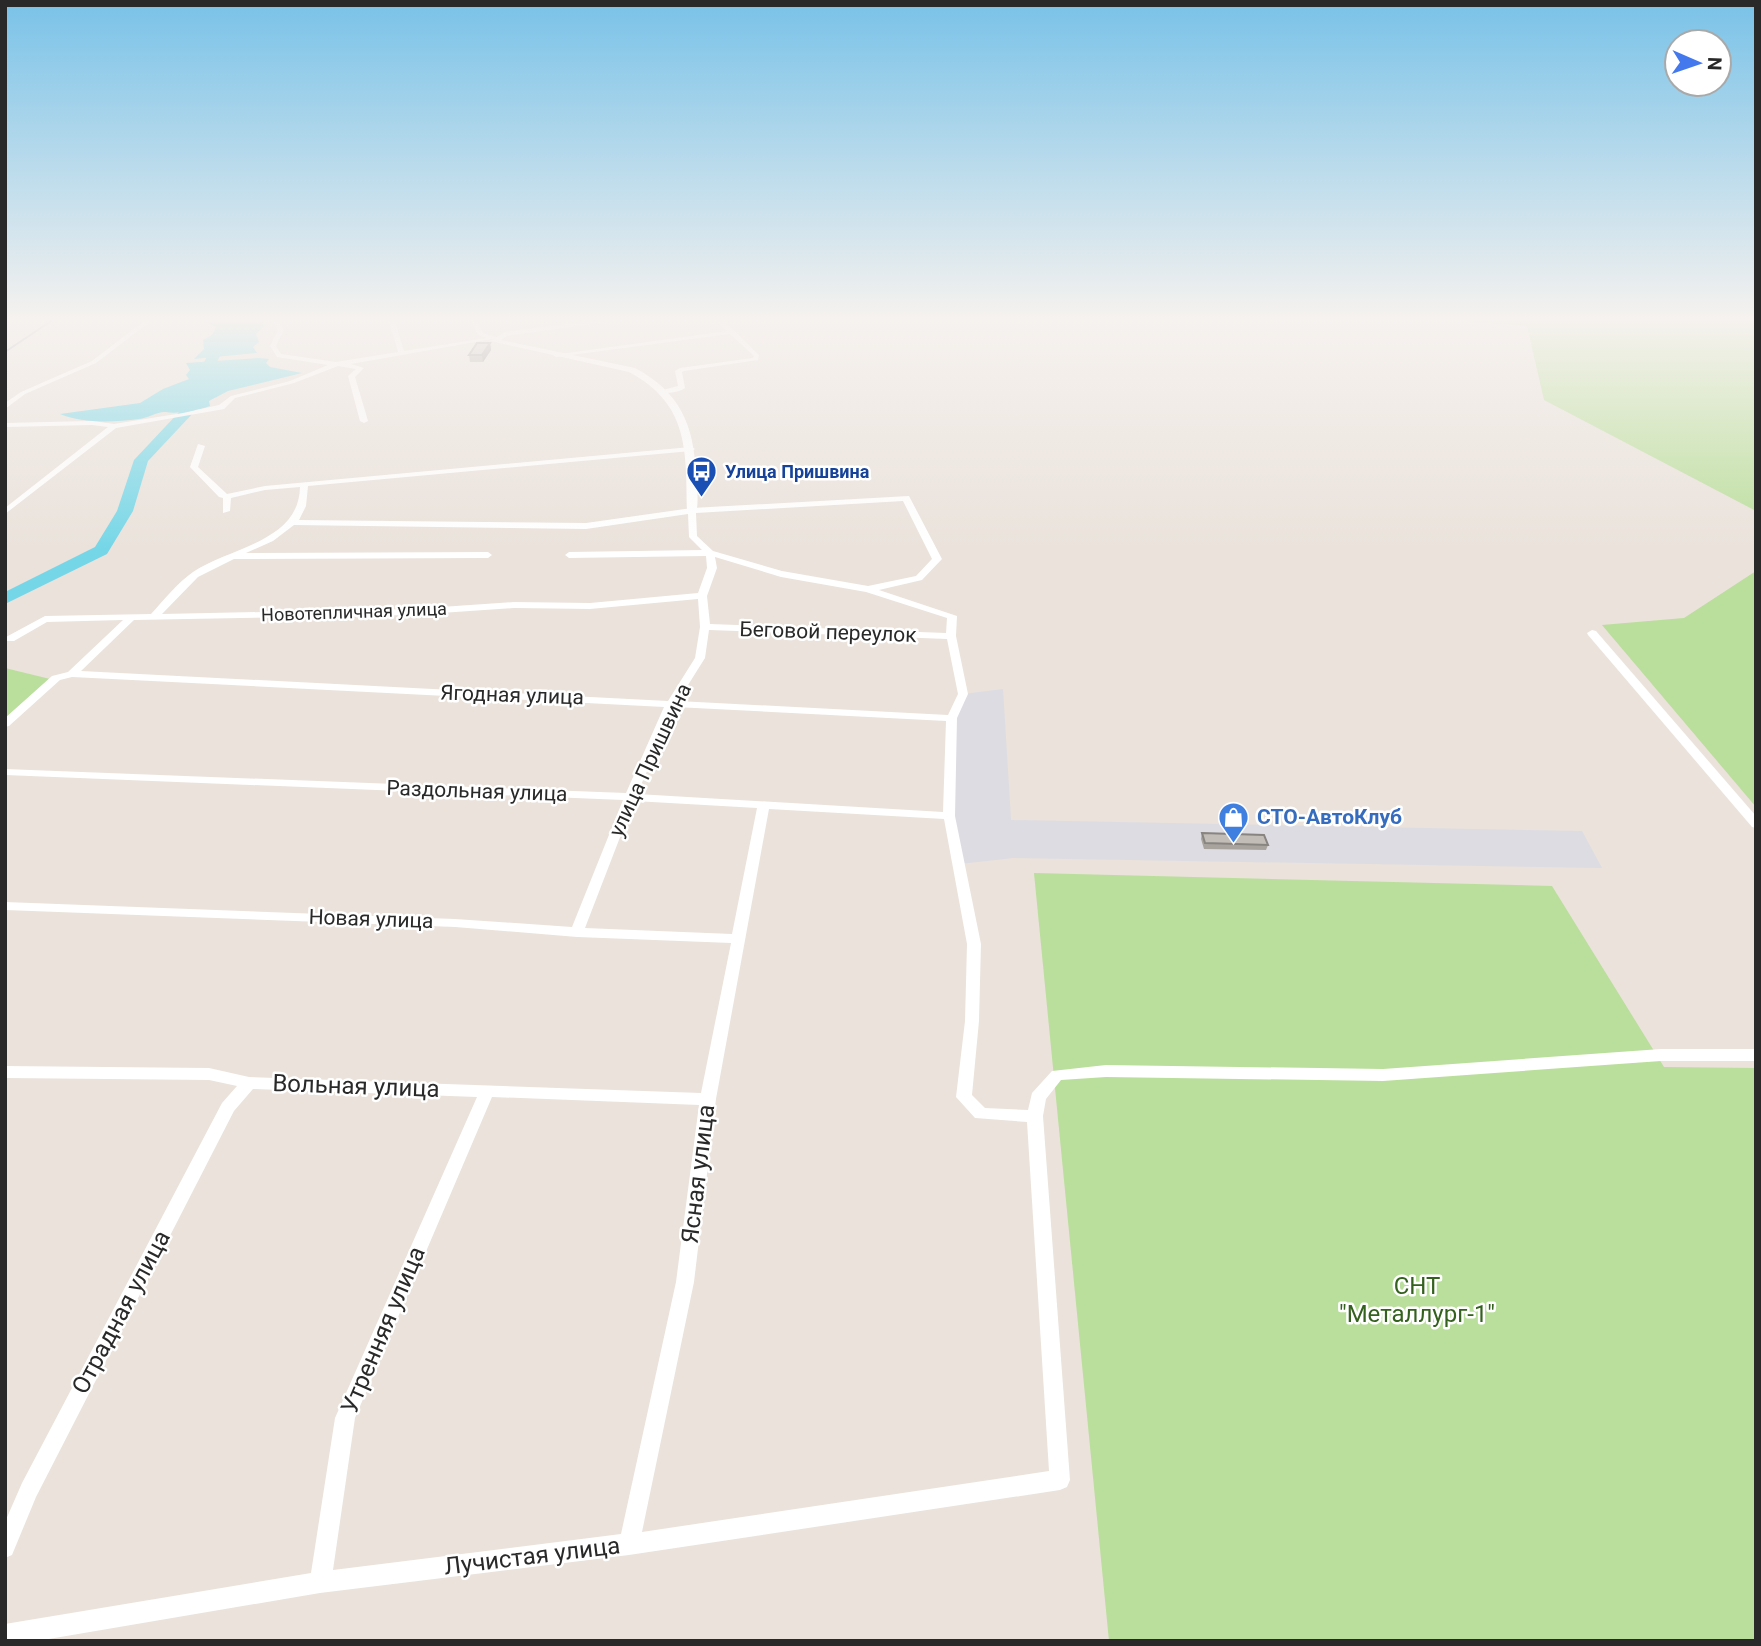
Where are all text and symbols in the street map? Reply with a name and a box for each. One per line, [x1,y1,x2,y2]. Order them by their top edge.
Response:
north arrow [1663,28,1733,98]
text: N [1703,56,1726,71]
bus stop icon: Улица Пришвина [685,455,719,499]
place label: Улица Пришвина [725,461,870,482]
street label: Новотепличная улица [261,598,447,625]
street label: Беговой переулок [739,617,918,647]
street label: Ягодная улица [440,680,584,710]
street label: улица Пришвина [604,680,696,840]
street label: Раздольная улица [386,776,568,806]
shop icon: СТО-АвтоКлуб [1217,800,1251,844]
place label: СТО-АвтоКлуб [1257,805,1402,829]
street label: Новая улица [308,905,434,933]
street label: Вольная улица [272,1069,440,1103]
street label: Ясная улица [676,1103,720,1245]
street label: Отрадная улица [66,1226,176,1398]
street label: Утренняя улица [335,1242,431,1418]
park label: СНТ "Металлург-1" [1339,1272,1495,1328]
street label: Лучистая улица [442,1531,622,1581]

